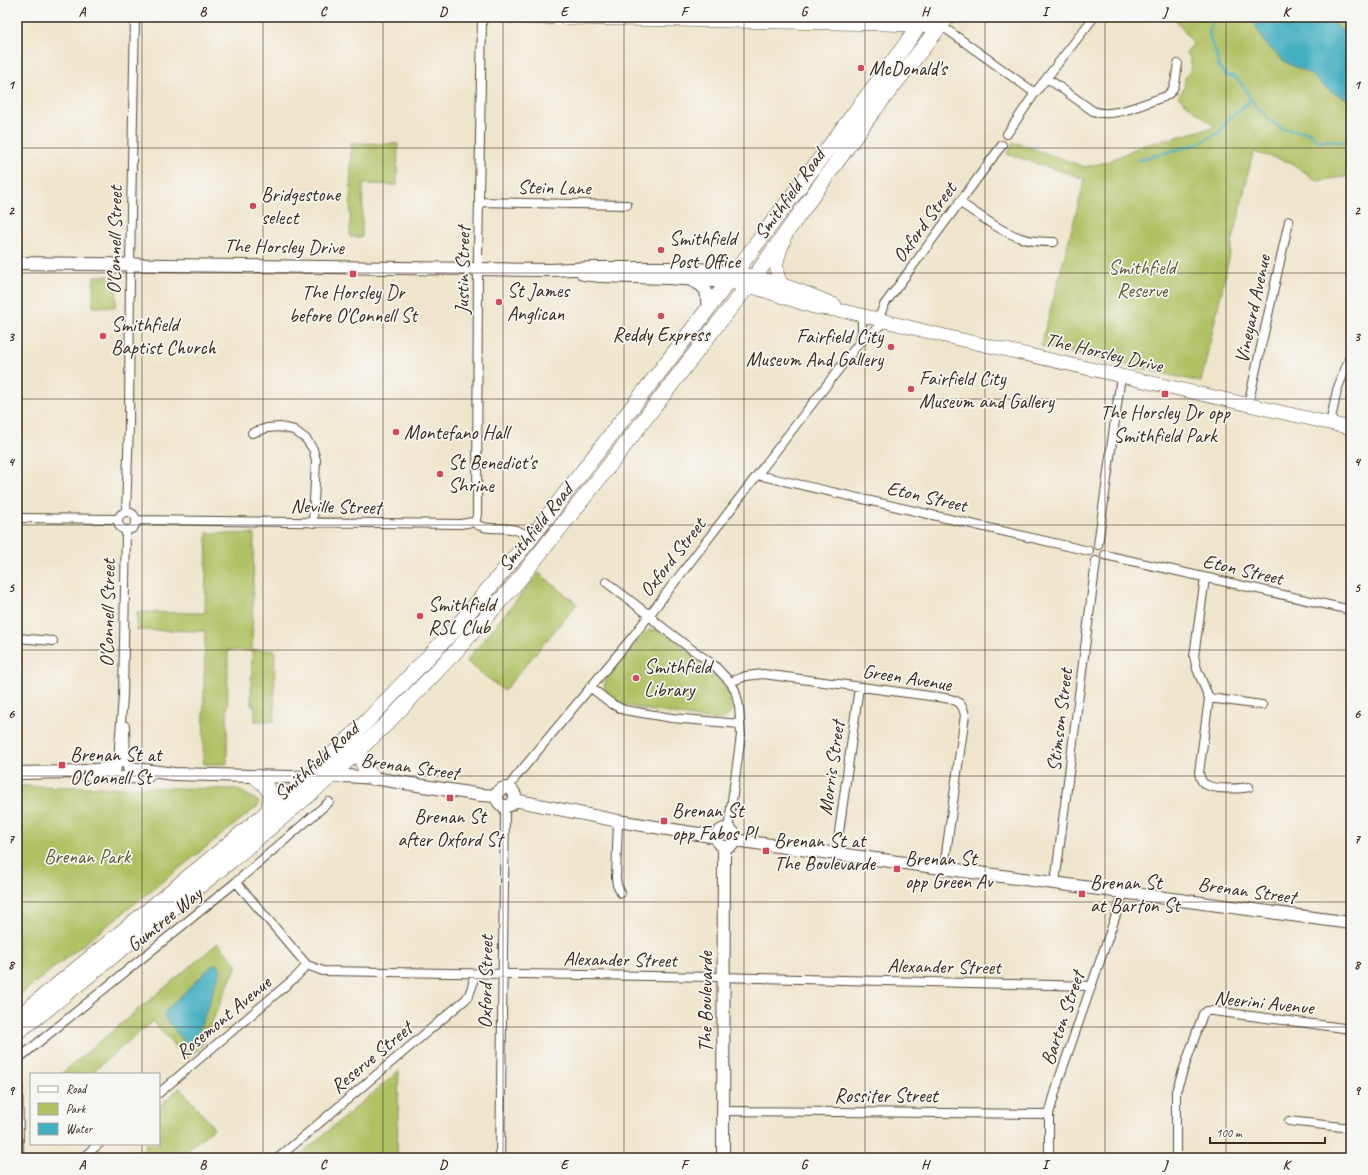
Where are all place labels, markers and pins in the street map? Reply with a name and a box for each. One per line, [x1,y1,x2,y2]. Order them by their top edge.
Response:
place label: McDonald's [869,56,949,81]
marker: McDonald's [856,63,866,73]
place label: Bridgestone select [261,182,341,230]
marker: Bridgestone select [248,201,258,211]
place label: Smithfield Post Office [669,226,741,274]
marker: Smithfield Post Office [656,245,666,255]
marker: The Horsley Dr before O'Connell St [348,269,358,279]
place label: St James Anglican [507,278,571,326]
place label: The Horsley Dr before O'Connell St [289,280,419,328]
marker: St James Anglican [494,297,504,307]
marker: Reddy Express [656,311,666,321]
place label: Smithfield Baptist Church [111,312,217,360]
place label: Reddy Express [613,322,712,347]
place label: Fairfield City Museum And Gallery [746,324,884,372]
marker: Smithfield Baptist Church [98,331,108,341]
marker: Fairfield City Museum And Gallery [886,342,896,352]
place label: Fairfield City Museum and Gallery [919,366,1055,414]
marker: Fairfield City Museum and Gallery [906,384,916,394]
marker: The Horsley Dr opp Smithfield Park [1160,389,1170,399]
place label: The Horsley Dr opp Smithfield Park [1100,400,1231,448]
place label: Montefano Hall [404,420,512,445]
marker: Montefano Hall [391,427,401,437]
place label: St Benedict's Shrine [448,450,538,498]
marker: St Benedict's Shrine [435,469,445,479]
place label: Smithfield RSL Club [428,592,498,640]
marker: Smithfield RSL Club [415,611,425,621]
place label: Smithfield Library [644,654,714,702]
marker: Smithfield Library [631,673,641,683]
place label: Brenan St at O'Connell St [70,742,164,790]
marker: Brenan St at O'Connell St [57,760,67,770]
marker: Brenan St after Oxford St [445,793,455,803]
place label: Brenan St opp Fabos Pl [672,798,759,846]
place label: Brenan St after Oxford St [398,804,506,852]
marker: Brenan St opp Fabos Pl [659,816,669,826]
place label: Brenan St at The Boulevarde [774,828,876,876]
marker: Brenan St at The Boulevarde [761,846,771,856]
place label: Brenan St opp Green Av [905,846,994,894]
marker: Brenan St opp Green Av [892,864,902,874]
place label: Brenan St at Barton St [1090,870,1182,918]
marker: Brenan St at Barton St [1077,889,1087,899]

